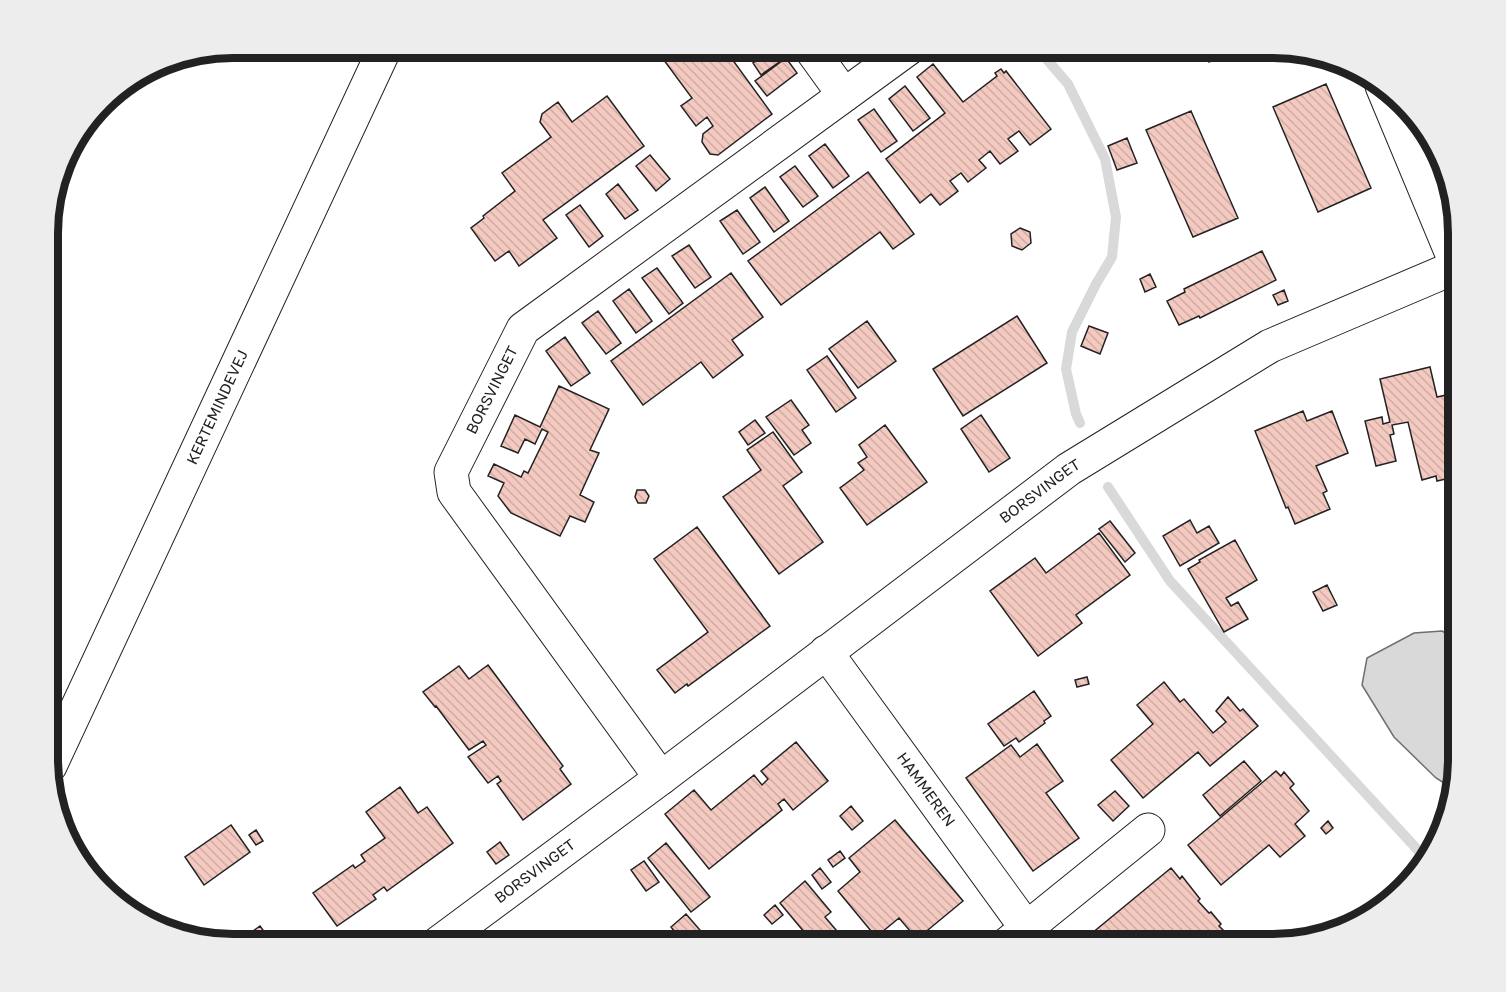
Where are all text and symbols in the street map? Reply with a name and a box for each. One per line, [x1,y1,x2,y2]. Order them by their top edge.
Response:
street label: BORSVINGET [462,343,521,437]
street label: KERTEMINDEVEJ [182,347,251,467]
street label: BORSVINGET [995,455,1083,526]
street label: HAMMEREN [894,748,960,830]
street label: BORSVINGET [490,835,578,906]

